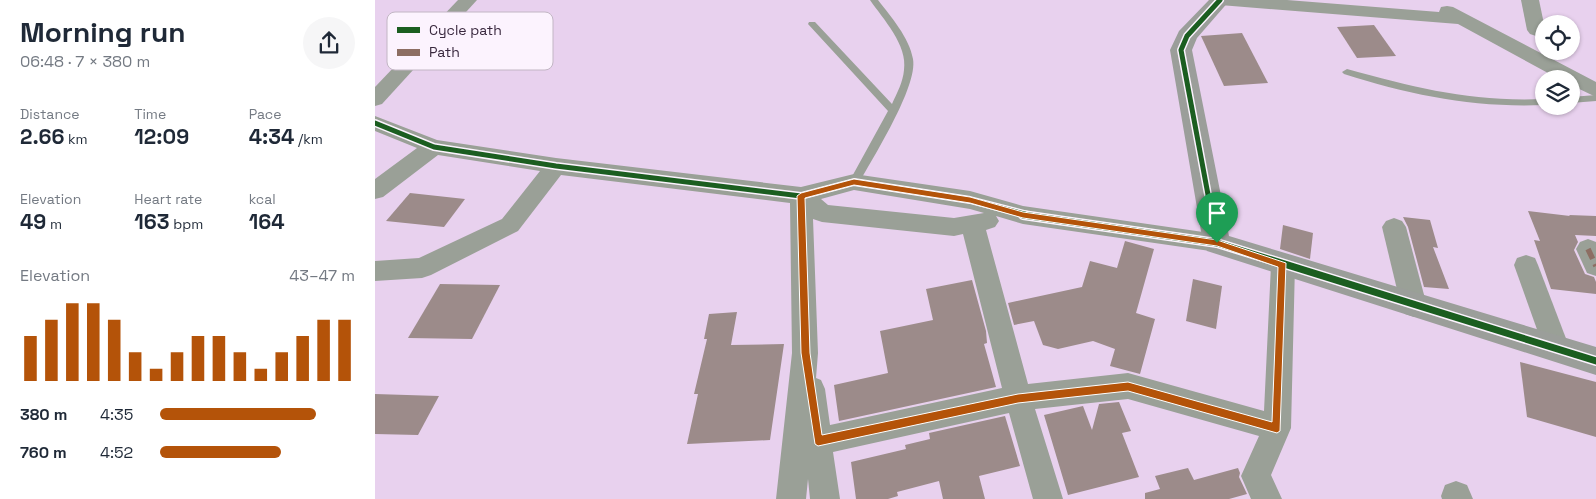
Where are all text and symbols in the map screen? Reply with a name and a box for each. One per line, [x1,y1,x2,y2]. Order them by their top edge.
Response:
legend [387,12,553,70]
text: Morning run [20,14,185,50]
map controls [1535,15,1580,115]
button: locate [1535,15,1580,60]
button: share [303,17,355,69]
text: Cycle path [429,21,502,39]
text: Path [429,43,460,61]
text: 06:48 · 7 × 380 m [20,51,150,72]
button: layers [1535,70,1580,115]
text: Distance [20,105,80,123]
text: Time [134,105,166,123]
text: Pace [249,105,281,123]
text: 2.66 [20,123,64,150]
text: 12:09 [134,123,189,150]
text: 4:34 [249,123,294,150]
text: km [64,130,88,148]
text: /km [294,130,323,148]
text: Elevation [20,190,81,208]
text: Heart rate [134,190,202,208]
text: kcal [249,190,276,208]
pin [1196,192,1238,243]
icon: arrive [1203,199,1231,227]
text: 49 [20,208,46,235]
text: 163 [134,208,170,235]
text: 164 [249,208,284,235]
text: m [46,215,62,233]
text: bpm [170,215,203,233]
text: Elevation [20,265,90,286]
text: 43–47 m [289,265,355,286]
text: 380 m [20,404,67,425]
text: 4:35 [100,404,133,425]
text: 760 m [20,442,67,463]
text: 4:52 [100,442,133,463]

